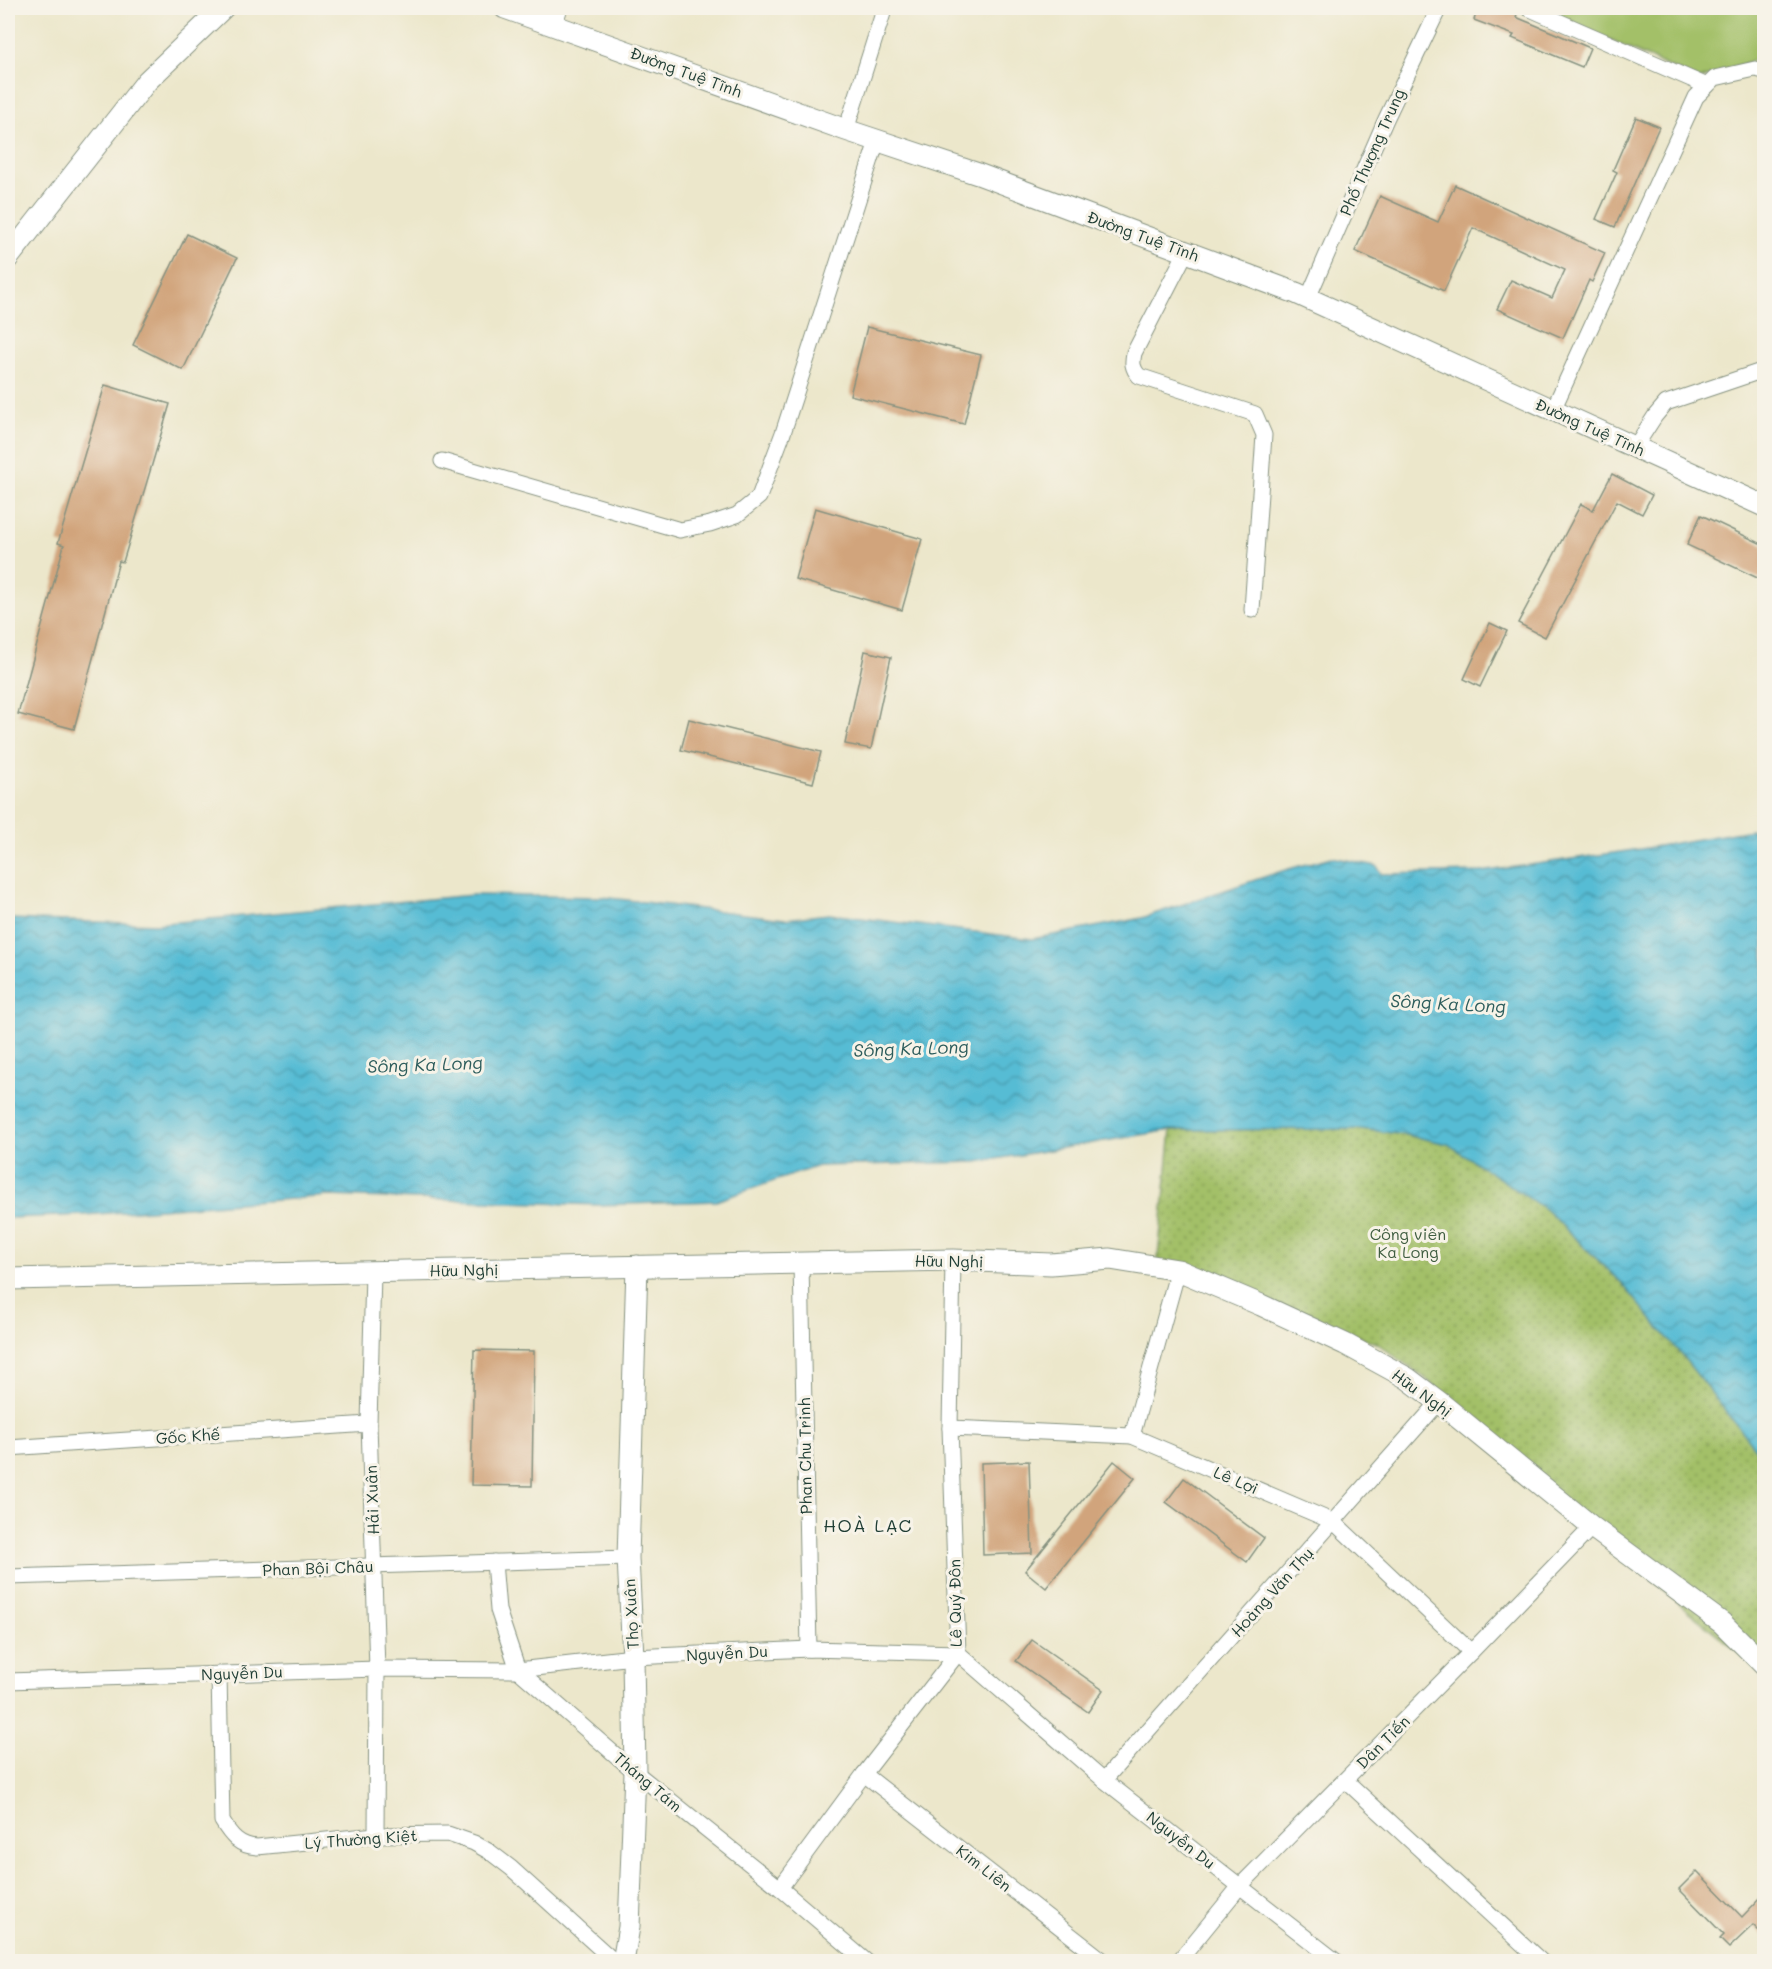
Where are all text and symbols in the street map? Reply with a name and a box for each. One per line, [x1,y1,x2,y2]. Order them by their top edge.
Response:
street label: Đường Tuệ Tĩnh [627,42,745,102]
street label: Phố Thượng Trung [1334,85,1409,219]
street label: Đường Tuệ Tĩnh [1084,206,1202,266]
street label: Đường Tuệ Tĩnh [1532,393,1648,460]
water label: Sông Ka Long [1390,988,1506,1018]
water label: Sông Ka Long [853,1034,969,1062]
water label: Sông Ka Long [367,1050,483,1078]
park label: Công viên Ka Long [1370,1223,1446,1262]
street label: Hữu Nghị [914,1249,984,1272]
street label: Hữu Nghị [429,1258,499,1281]
street label: Hữu Nghị [1388,1364,1456,1421]
street label: Phan Chu Trinh [793,1397,816,1515]
street label: Gốc Khế [155,1423,221,1448]
street label: Lê Lợi [1211,1461,1262,1498]
street label: Hải Xuân [360,1465,383,1535]
district label: HOÀ LẠC [823,1513,913,1537]
street label: Hoàng Văn Thụ [1226,1542,1317,1641]
street label: Phan Bội Châu [262,1555,374,1580]
street label: Lê Quý Đôn [943,1559,966,1647]
street label: Thọ Xuân [618,1578,643,1650]
street label: Nguyễn Du [686,1640,768,1665]
street label: Nguyễn Du [201,1661,283,1684]
street label: Dân Tiến [1351,1710,1414,1773]
street label: Tháng Tám [610,1747,687,1816]
street label: Nguyễn Du [1143,1806,1220,1873]
street label: Lý Thường Kiệt [304,1824,418,1853]
street label: Kim Liên [952,1839,1016,1896]

